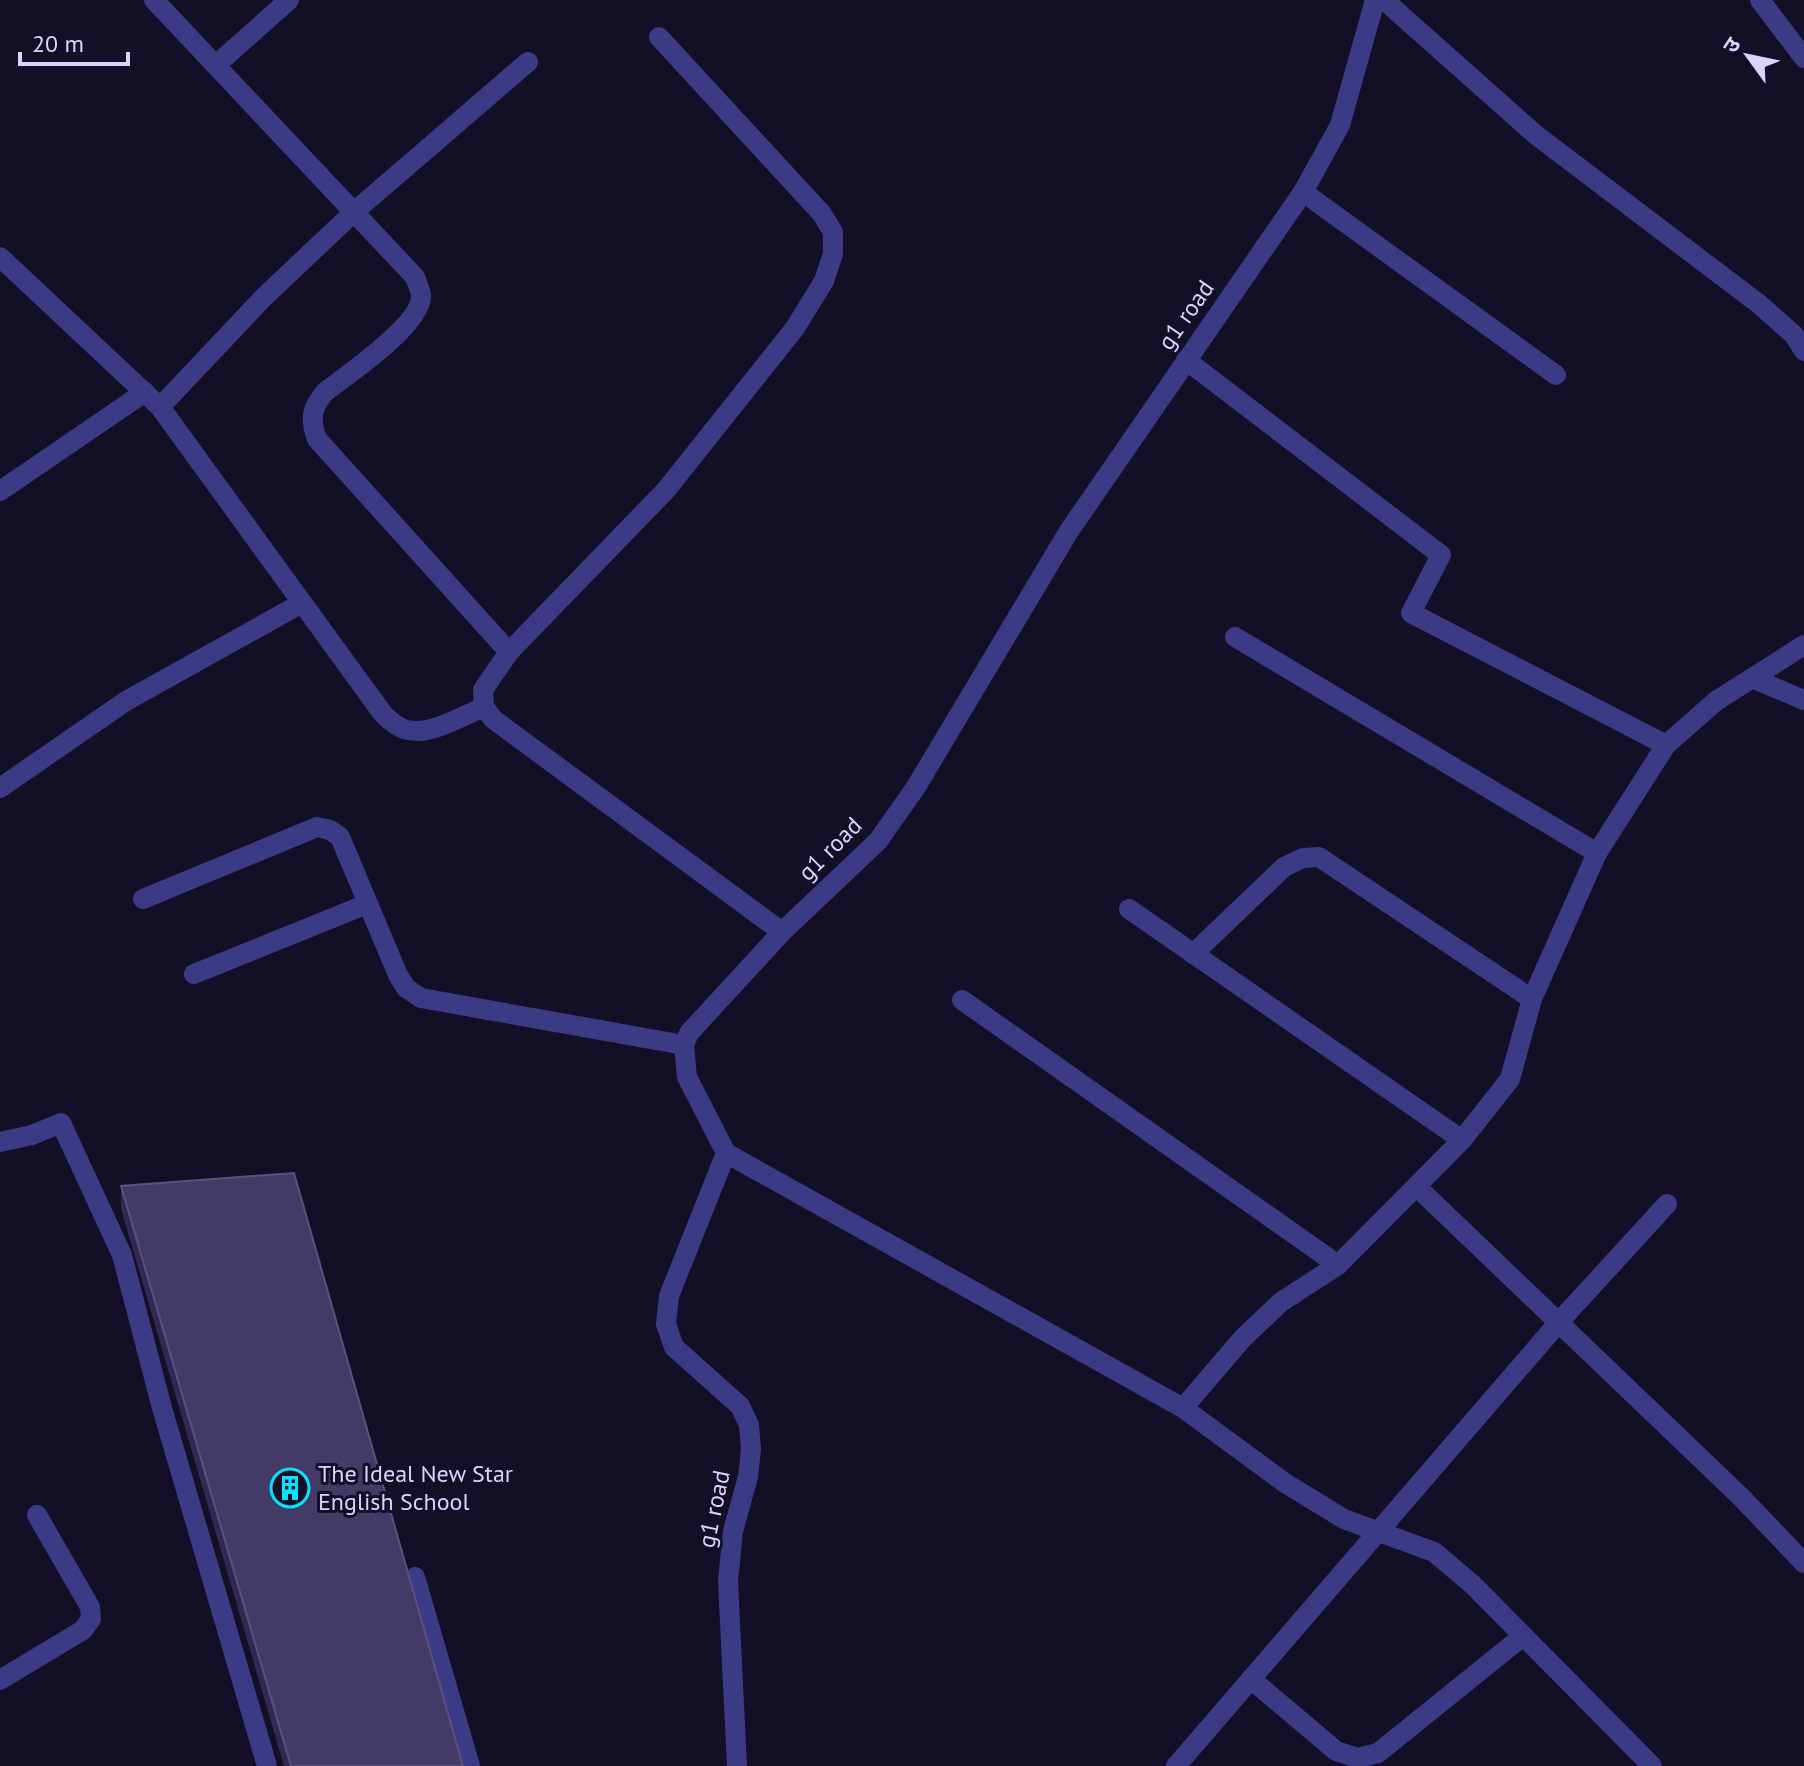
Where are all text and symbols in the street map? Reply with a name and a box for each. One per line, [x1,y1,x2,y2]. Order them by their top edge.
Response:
scale bar [20,16,128,66]
north arrow [1708,16,1788,96]
text: 20 m [32,28,84,59]
text: उ [1716,31,1747,58]
street label: g1 road [1150,274,1221,356]
street label: g1 road [791,810,868,887]
place label: The Ideal New Star English School [318,1458,513,1517]
building icon: The Ideal New Star English School [269,1467,311,1509]
street label: g1 road [690,1467,737,1550]

